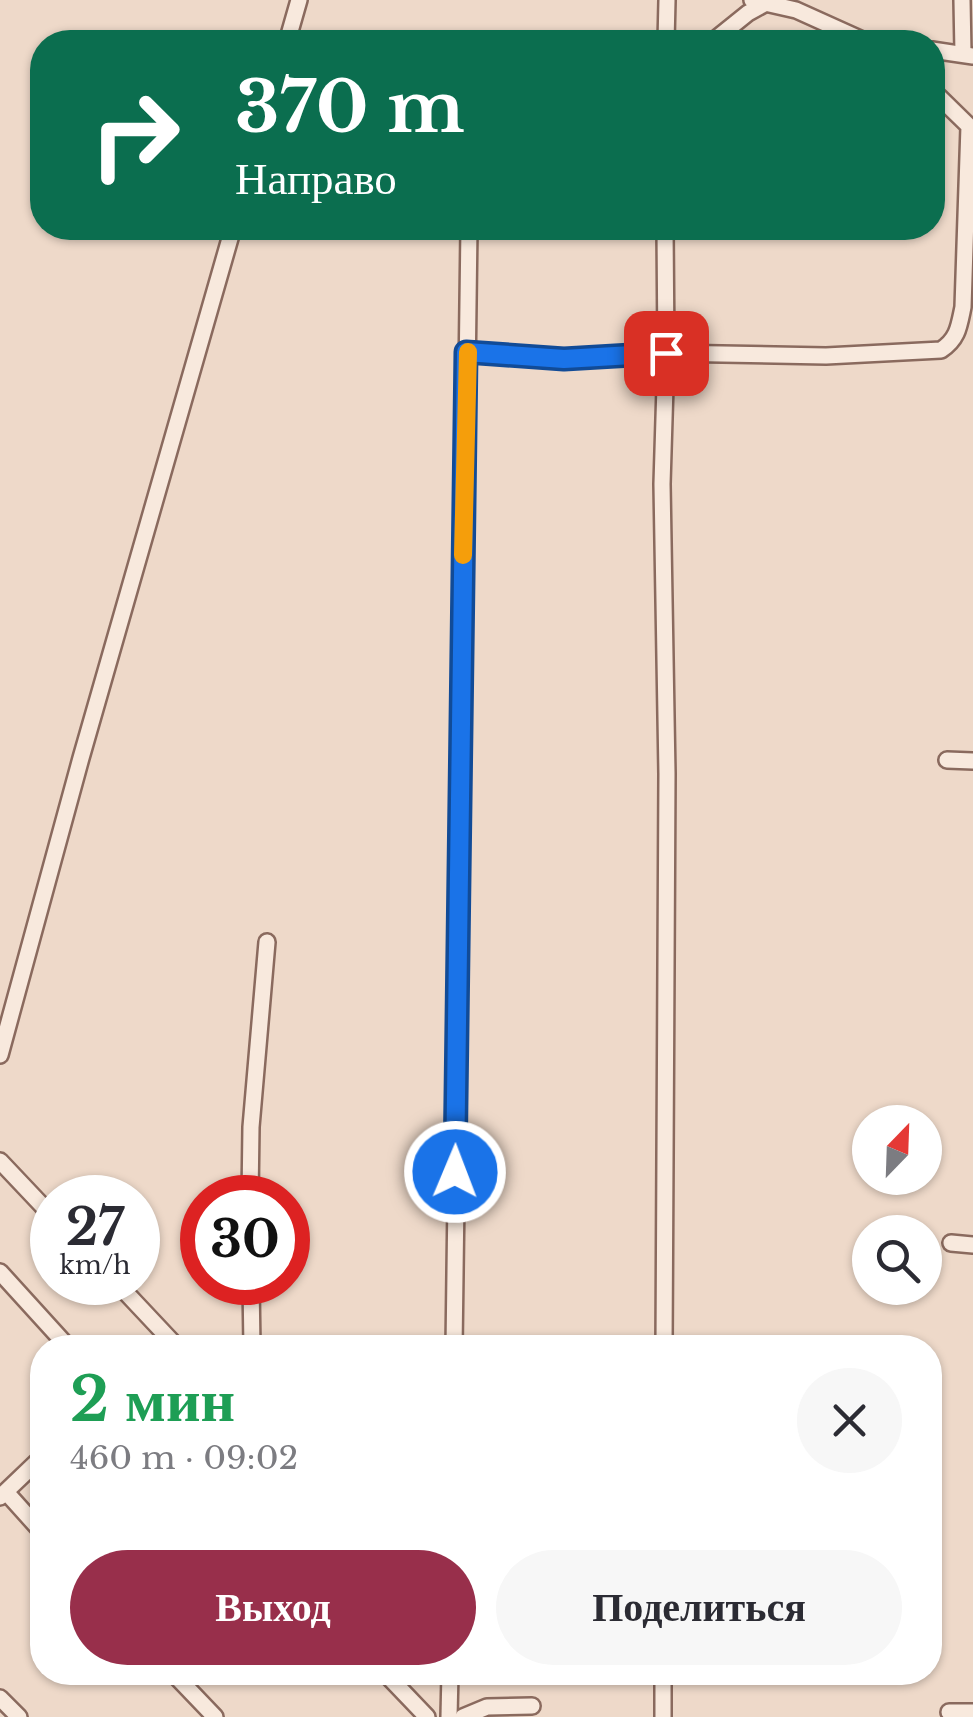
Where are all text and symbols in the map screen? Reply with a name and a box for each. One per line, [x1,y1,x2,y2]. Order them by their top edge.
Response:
text: 370 m [235,64,465,151]
icon: right [70,70,200,200]
text: Направо [235,150,397,206]
pin [624,311,709,396]
icon: arrive [639,326,694,381]
north arrow [852,1105,942,1195]
map controls [852,1105,942,1305]
position arrow [403,1120,507,1224]
speed limit sign: 30 [180,1175,310,1305]
text: 27 [66,1196,124,1259]
button: search [852,1215,942,1305]
text: km/h [60,1250,130,1281]
text: 2 мин [70,1363,235,1437]
button: close [797,1368,902,1473]
text: 460 m · 09:02 [70,1438,298,1478]
button: Выход [70,1550,476,1665]
button: Поделиться [496,1550,902,1665]

